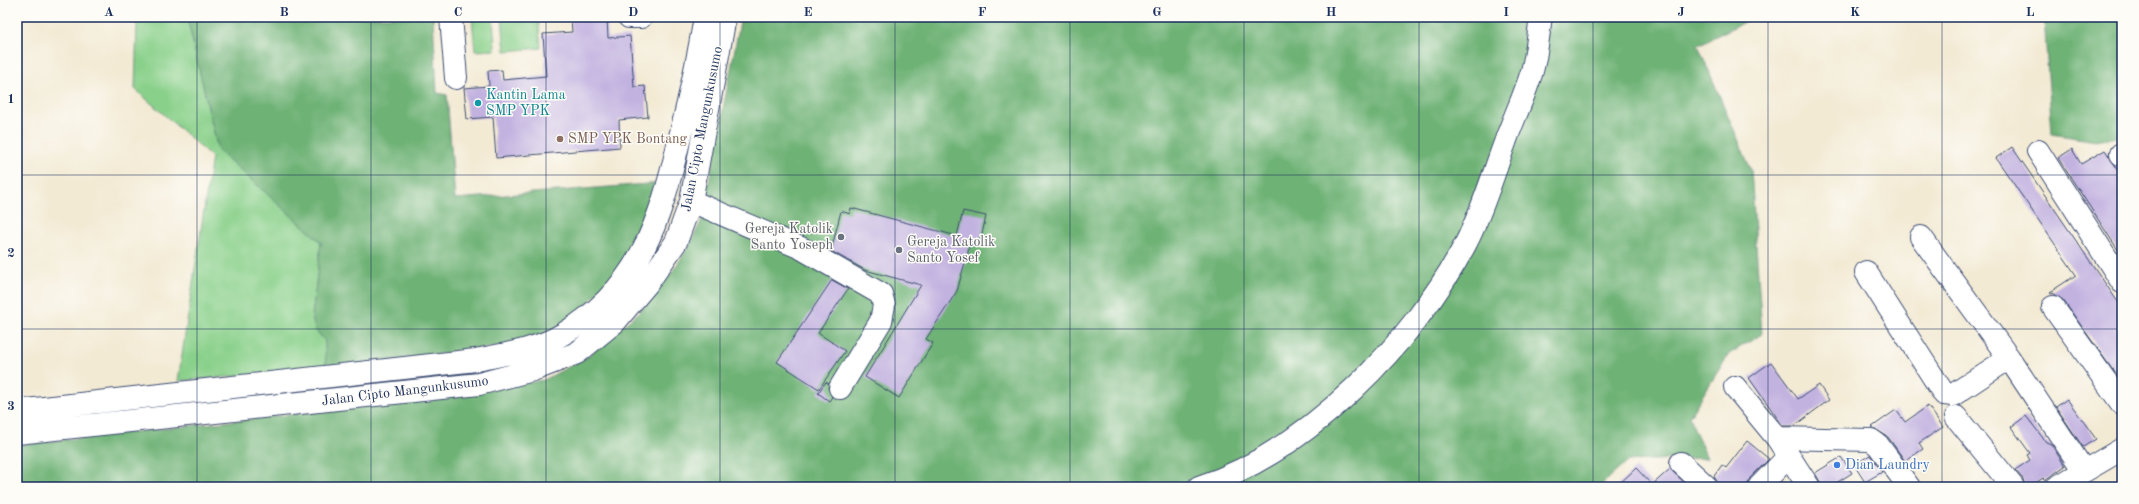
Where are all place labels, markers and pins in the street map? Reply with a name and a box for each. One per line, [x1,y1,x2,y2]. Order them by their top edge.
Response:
place label: Kantin Lama SMP YPK [486,88,566,118]
marker: Kantin Lama SMP YPK [473,98,483,108]
place label: SMP YPK Bontang [568,132,688,146]
marker: SMP YPK Bontang [555,134,565,144]
place label: Gereja Katolik Santo Yoseph [745,222,833,252]
marker: Gereja Katolik Santo Yoseph [836,232,846,242]
place label: Gereja Katolik Santo Yosef [907,235,995,265]
marker: Gereja Katolik Santo Yosef [894,245,904,255]
place label: Dian Laundry [1845,458,1930,472]
marker: Dian Laundry [1832,460,1842,470]

